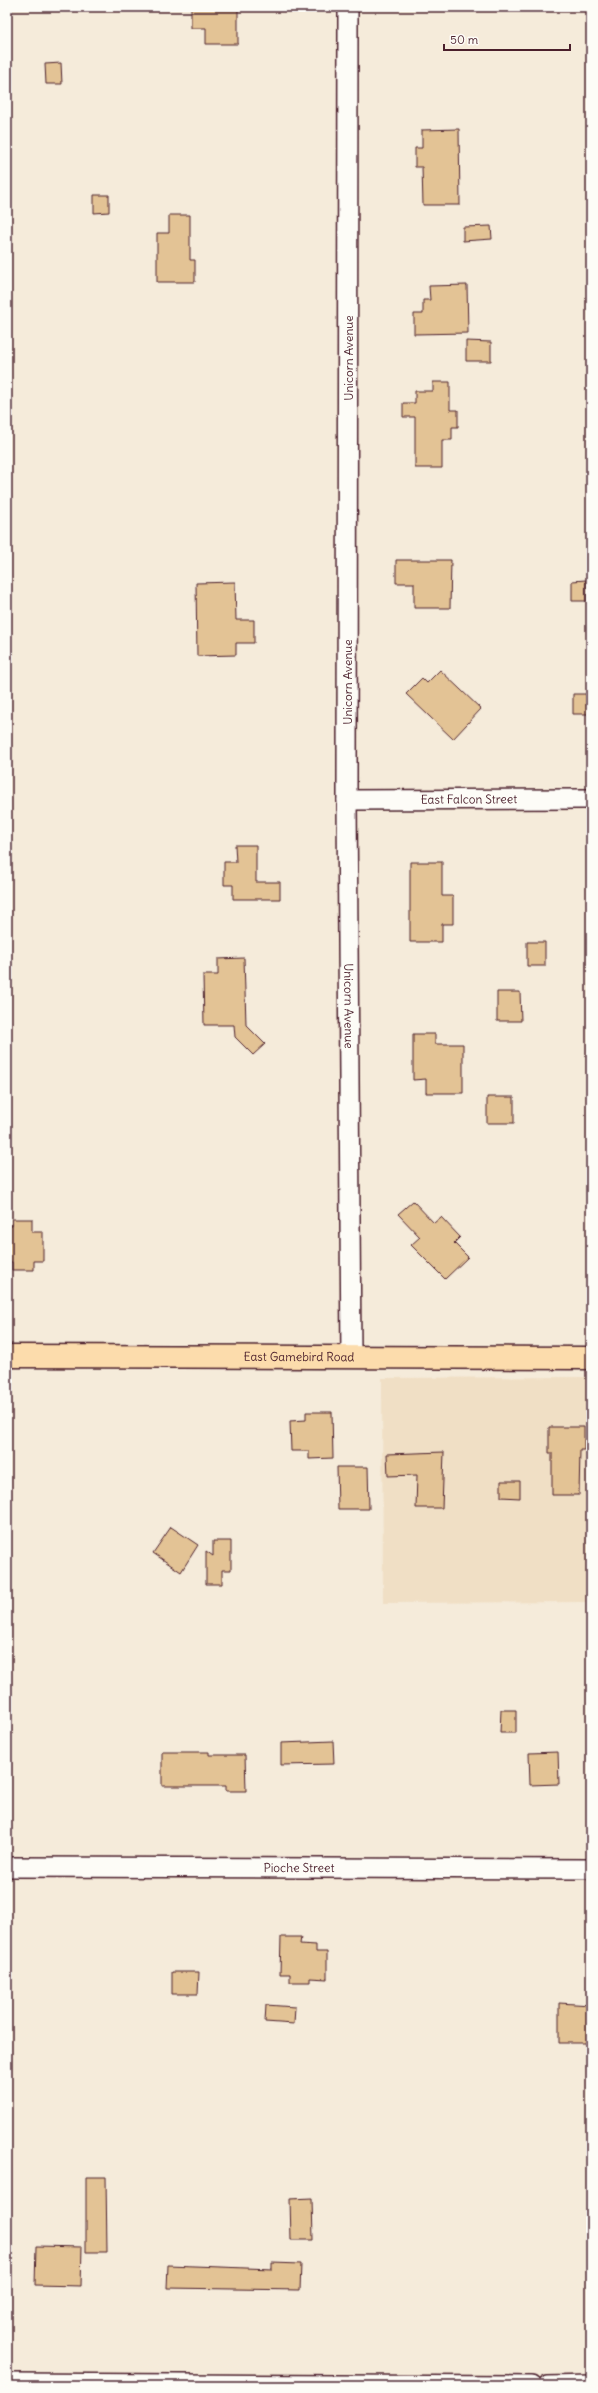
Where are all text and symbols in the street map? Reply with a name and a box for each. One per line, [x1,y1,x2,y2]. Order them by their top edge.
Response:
scale bar [444,26,570,52]
text: 50 m [450,32,479,47]
street label: Unicorn Avenue [341,315,356,401]
street label: Unicorn Avenue [340,639,355,725]
street label: East Falcon Street [421,791,517,807]
street label: Unicorn Avenue [341,963,357,1049]
street label: East Gamebird Road [244,1349,354,1364]
street label: Pioche Street [263,1860,335,1875]

